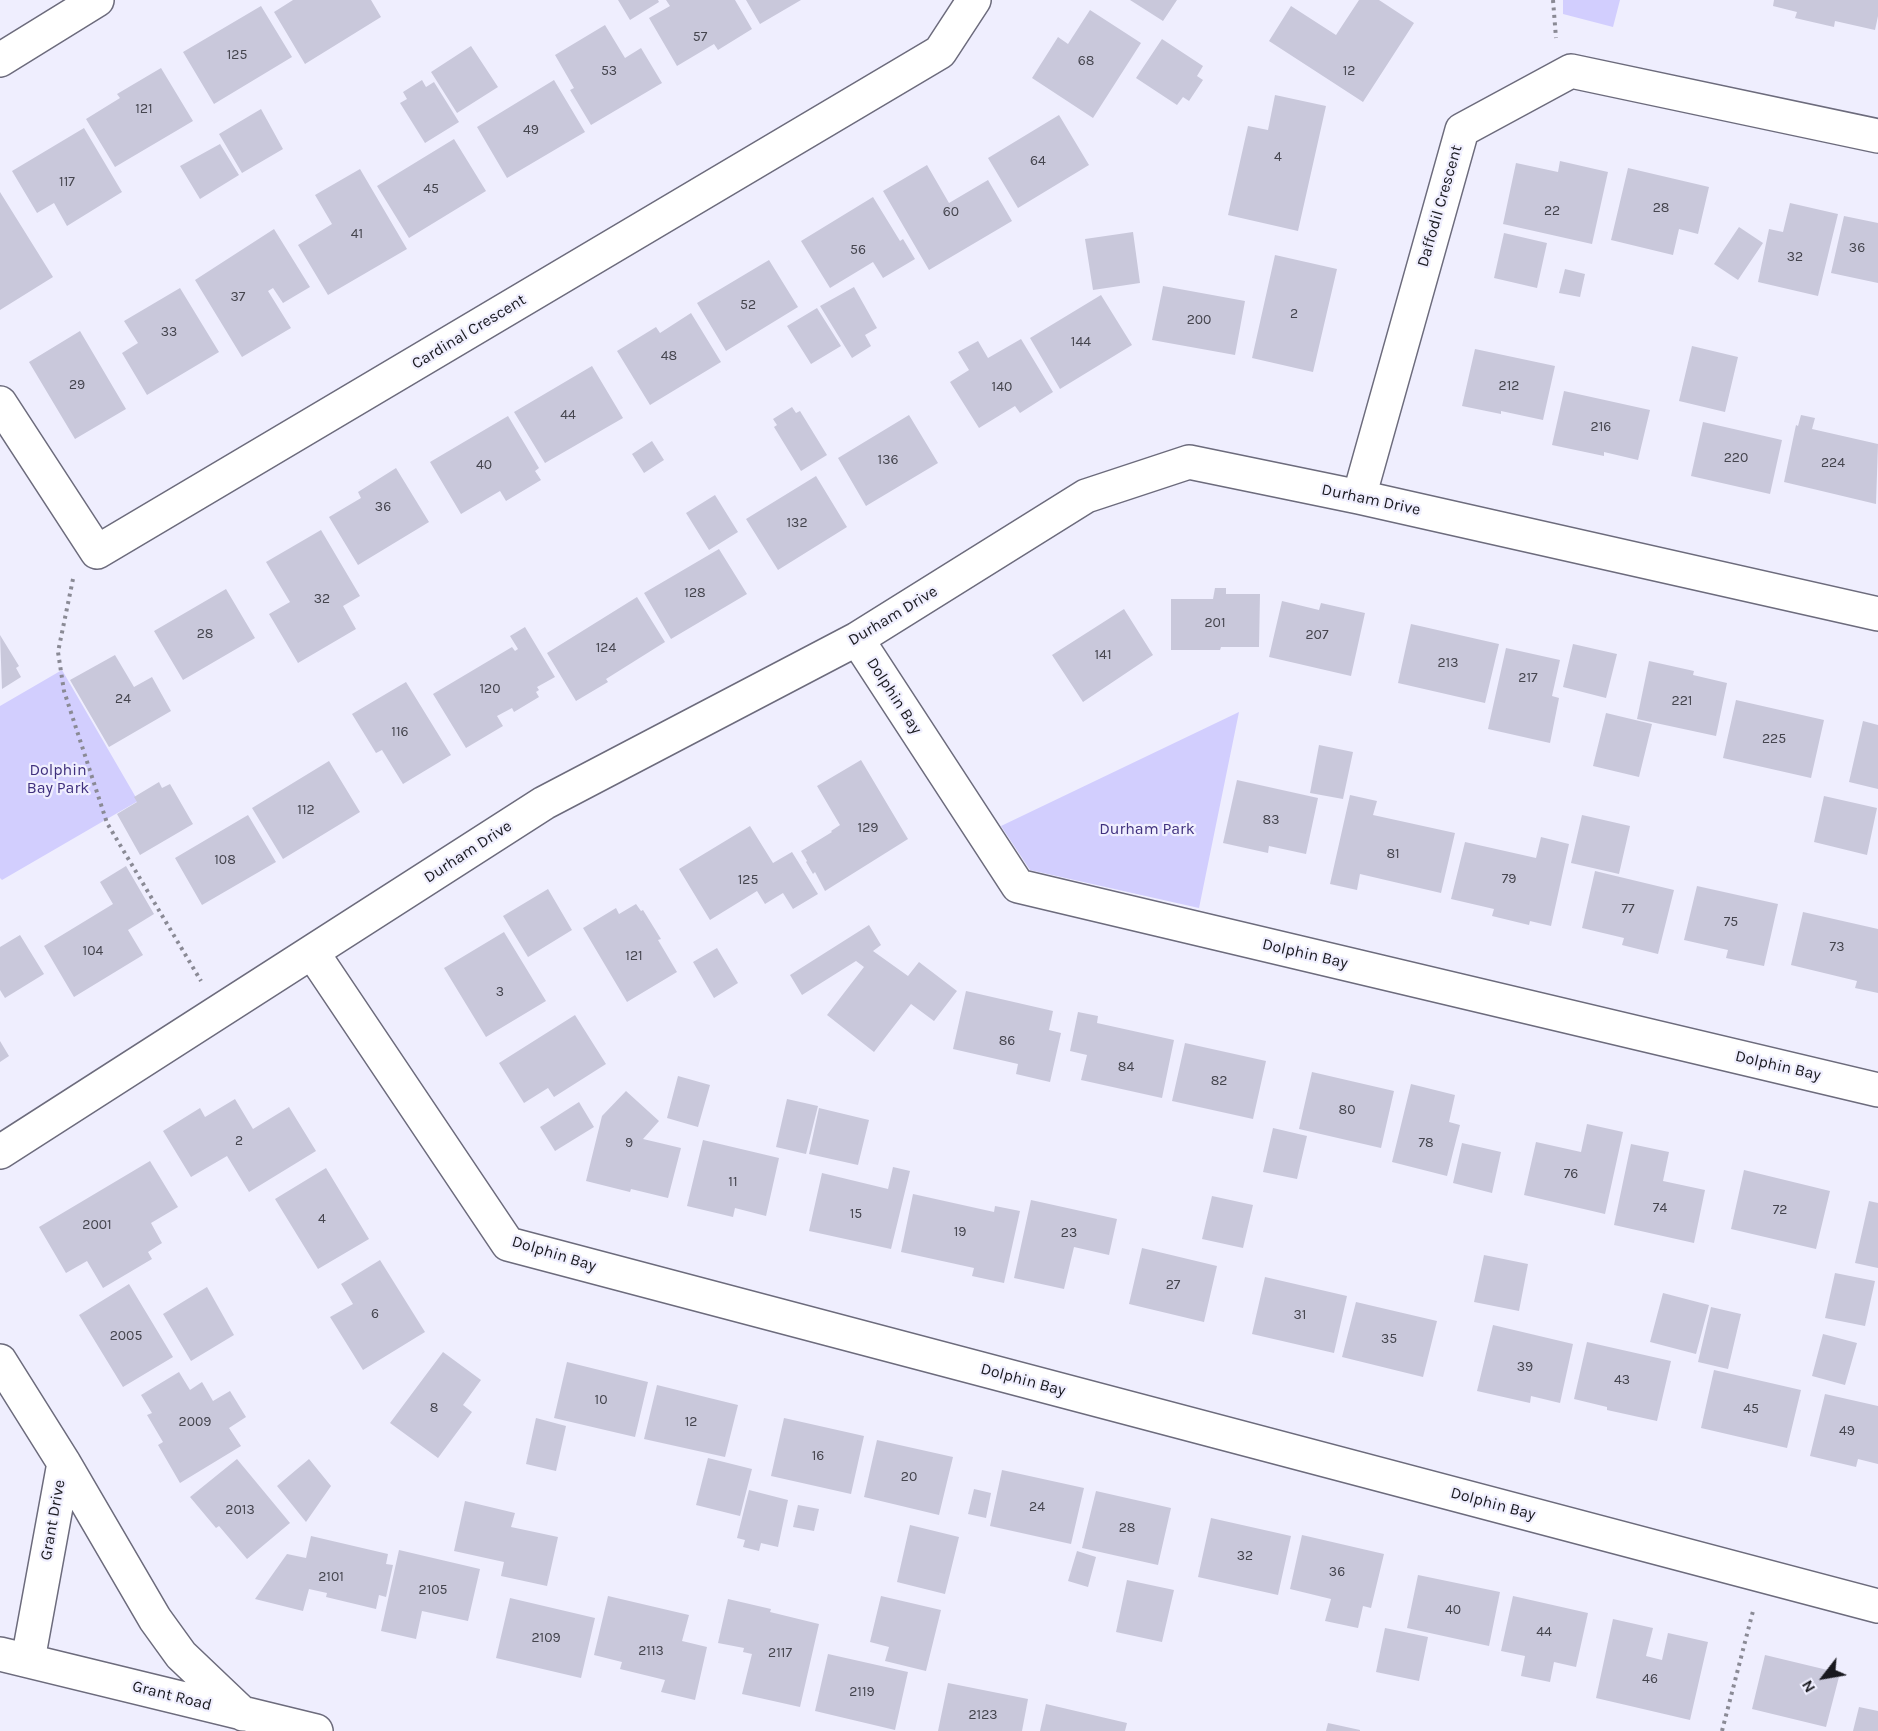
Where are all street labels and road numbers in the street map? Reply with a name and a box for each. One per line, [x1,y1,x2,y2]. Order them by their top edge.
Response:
street label: Daffodil Crescent [1413,143,1467,269]
street label: Cardinal Crescent [408,290,530,374]
street label: Durham Drive [1320,480,1422,520]
street label: Durham Drive [845,582,941,650]
street label: Dolphin Bay [862,654,926,738]
street label: Durham Drive [421,817,515,887]
street label: Dolphin Bay [1260,935,1350,973]
street label: Dolphin Bay [1733,1047,1823,1085]
street label: Dolphin Bay [509,1232,599,1276]
street label: Dolphin Bay [978,1359,1068,1401]
street label: Grant Drive [36,1478,70,1562]
street label: Dolphin Bay [1448,1483,1538,1525]
street label: Grant Road [130,1677,214,1715]

